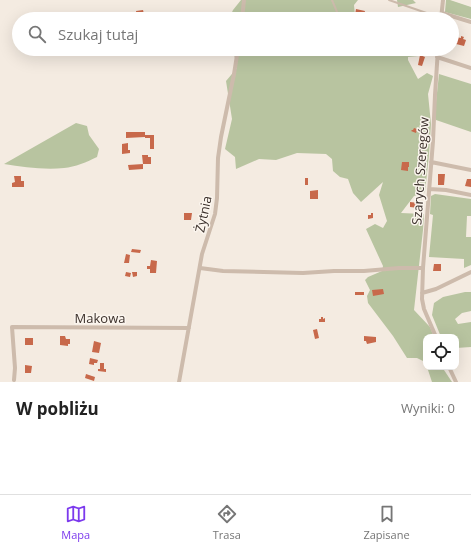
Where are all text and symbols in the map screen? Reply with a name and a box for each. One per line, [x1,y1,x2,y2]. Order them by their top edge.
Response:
search box [12,12,459,56]
icon: search [26,23,48,45]
text: Szukaj tutaj [58,24,138,44]
street label: Szarych Szeregów [407,117,433,225]
street label: Żytnia [190,194,216,234]
street label: Makowa [75,309,125,327]
map controls [423,334,459,370]
button: locate [423,334,459,370]
text: W pobliżu [16,397,99,420]
text: Wyniki: 0 [401,399,455,417]
tab: Mapa [61,503,90,542]
tab: Trasa [213,503,241,542]
tab: Zapisane [363,503,410,542]

